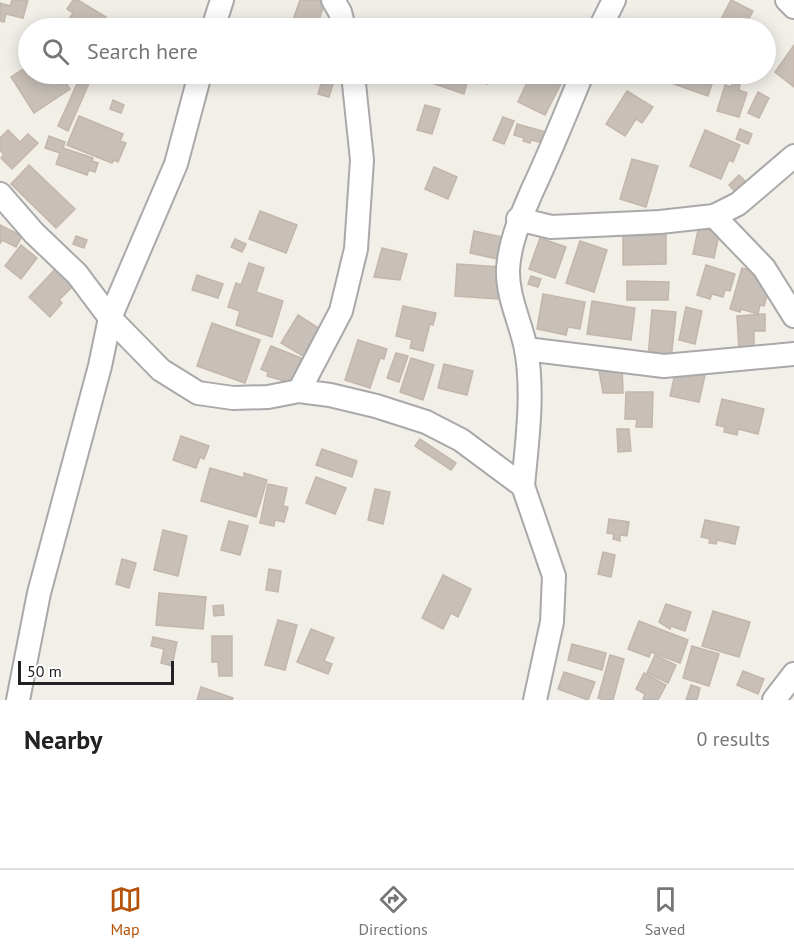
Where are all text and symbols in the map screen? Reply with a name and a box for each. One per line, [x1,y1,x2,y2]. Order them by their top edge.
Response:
search box [18,18,776,84]
icon: search [39,35,72,68]
text: Search here [87,37,198,65]
scale bar [18,658,174,686]
text: 50 m [27,661,62,681]
text: Nearby [24,723,102,756]
text: 0 results [697,726,770,752]
tab: Map [109,883,142,939]
tab: Directions [359,883,428,939]
tab: Saved [645,883,685,939]

